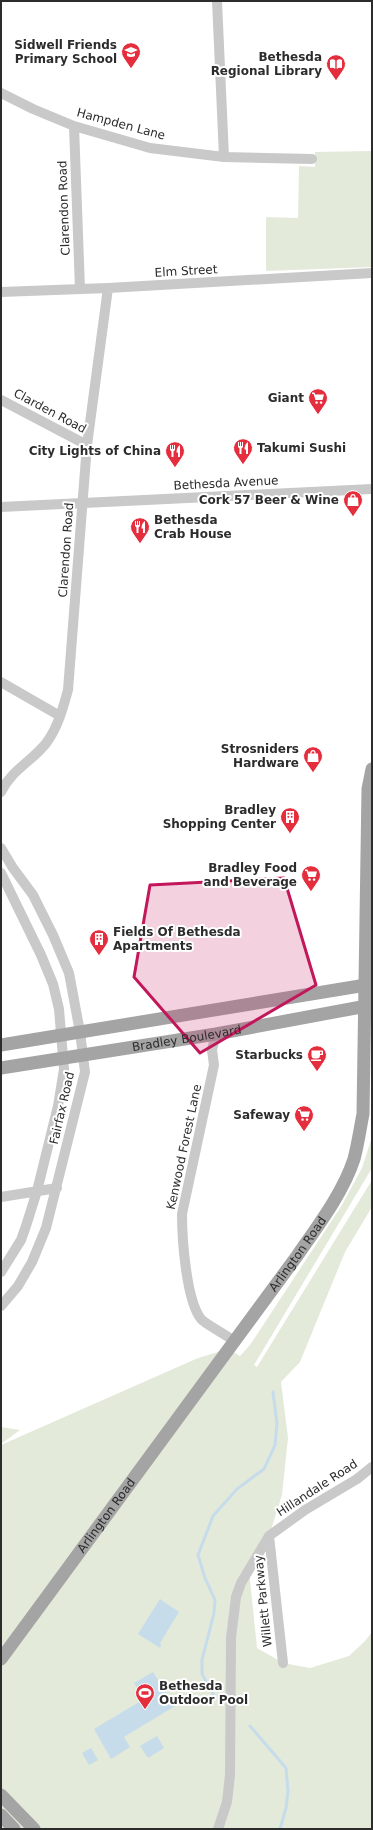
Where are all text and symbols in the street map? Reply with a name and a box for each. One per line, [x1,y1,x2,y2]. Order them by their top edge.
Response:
place label: Sidwell Friends Primary School [14,38,117,66]
school or university icon: Sidwell Friends Primary School [120,41,142,69]
place label: Bethesda Regional Library [211,50,322,78]
library icon: Bethesda Regional Library [325,53,347,81]
street label: Hampden Lane [75,105,167,143]
street label: Clarendon Road [55,160,73,256]
street label: Elm Street [154,262,218,280]
street label: Clarden Road [11,386,89,436]
supermarket icon: Giant [307,387,329,415]
place label: Giant [268,391,304,405]
restaurant icon: Takumi Sushi [232,437,254,465]
restaurant icon: City Lights of China [164,440,186,468]
place label: Takumi Sushi [257,441,346,455]
place label: City Lights of China [29,444,161,458]
street label: Bethesda Avenue [173,473,279,493]
shop icon: Cork 57 Beer & Wine [342,489,364,517]
place label: Cork 57 Beer & Wine [199,493,339,507]
street label: Clarendon Road [56,502,76,598]
place label: Bethesda Crab House [154,513,232,541]
restaurant icon: Bethesda Crab House [129,516,151,544]
place label: Strosniders Hardware [221,742,299,770]
shop icon: Strosniders Hardware [302,745,324,773]
place label: Bradley Shopping Center [163,803,276,831]
building icon: Bradley Shopping Center [279,806,301,834]
place label: Bradley Food and Beverage [204,861,297,889]
supermarket icon: Bradley Food and Beverage [300,864,322,892]
place label: Fields Of Bethesda Apartments [113,925,241,953]
building icon: Fields Of Bethesda Apartments [88,928,110,956]
street label: Bradley Boulevard [131,1022,242,1054]
cafe icon: Starbucks [306,1044,328,1072]
place label: Starbucks [235,1048,303,1062]
street label: Fairfax Road [47,1070,77,1146]
street label: Kenwood Forest Lane [164,1083,204,1211]
supermarket icon: Safeway [293,1104,315,1132]
place label: Safeway [233,1108,290,1122]
street label: Arlington Road [266,1214,329,1294]
street label: Hillandale Road [274,1457,360,1519]
street label: Arlington Road [74,1476,138,1555]
street label: Willett Parkway [251,1554,275,1648]
place label: Bethesda Outdoor Pool [159,1679,248,1707]
sports icon: Bethesda Outdoor Pool [134,1682,156,1710]

